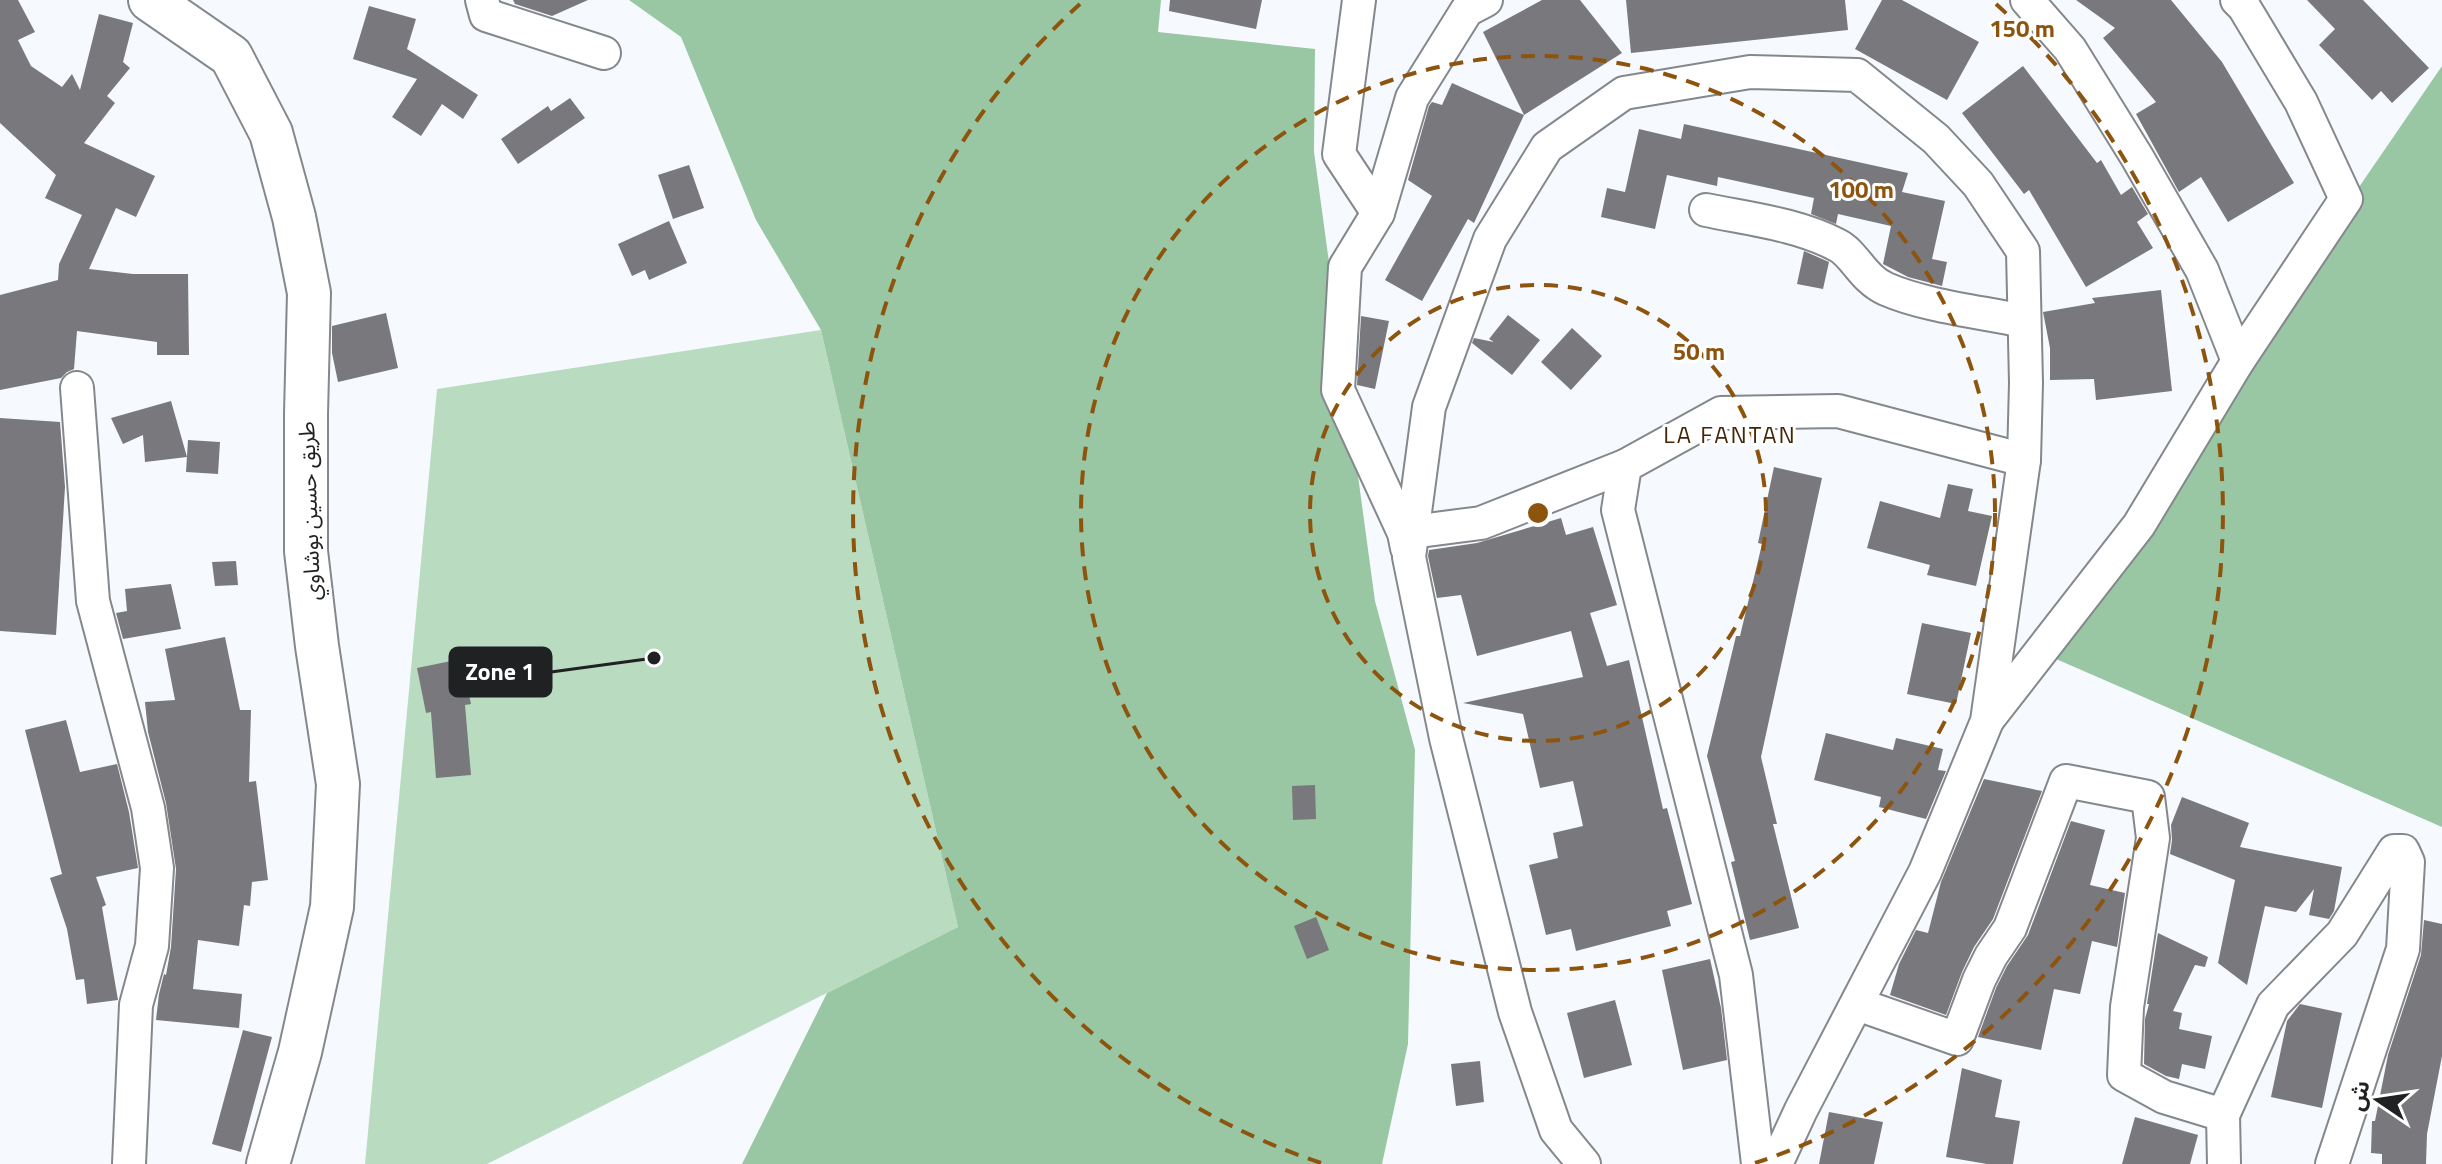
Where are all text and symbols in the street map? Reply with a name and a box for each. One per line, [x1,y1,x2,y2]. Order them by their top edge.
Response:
text: 150 m [1989,10,2055,46]
text: 100 m [1828,171,1894,207]
text: 50 m [1673,333,1725,369]
district label: LA FANTAN [1663,416,1797,452]
street label: طريق حسين بوشاوي [289,421,329,601]
centre of rings [1524,499,1552,527]
callout: Zone 1 [450,648,551,696]
text: Zone 1 [465,653,535,689]
north arrow [2338,1060,2418,1140]
text: ش [2339,1077,2378,1114]

